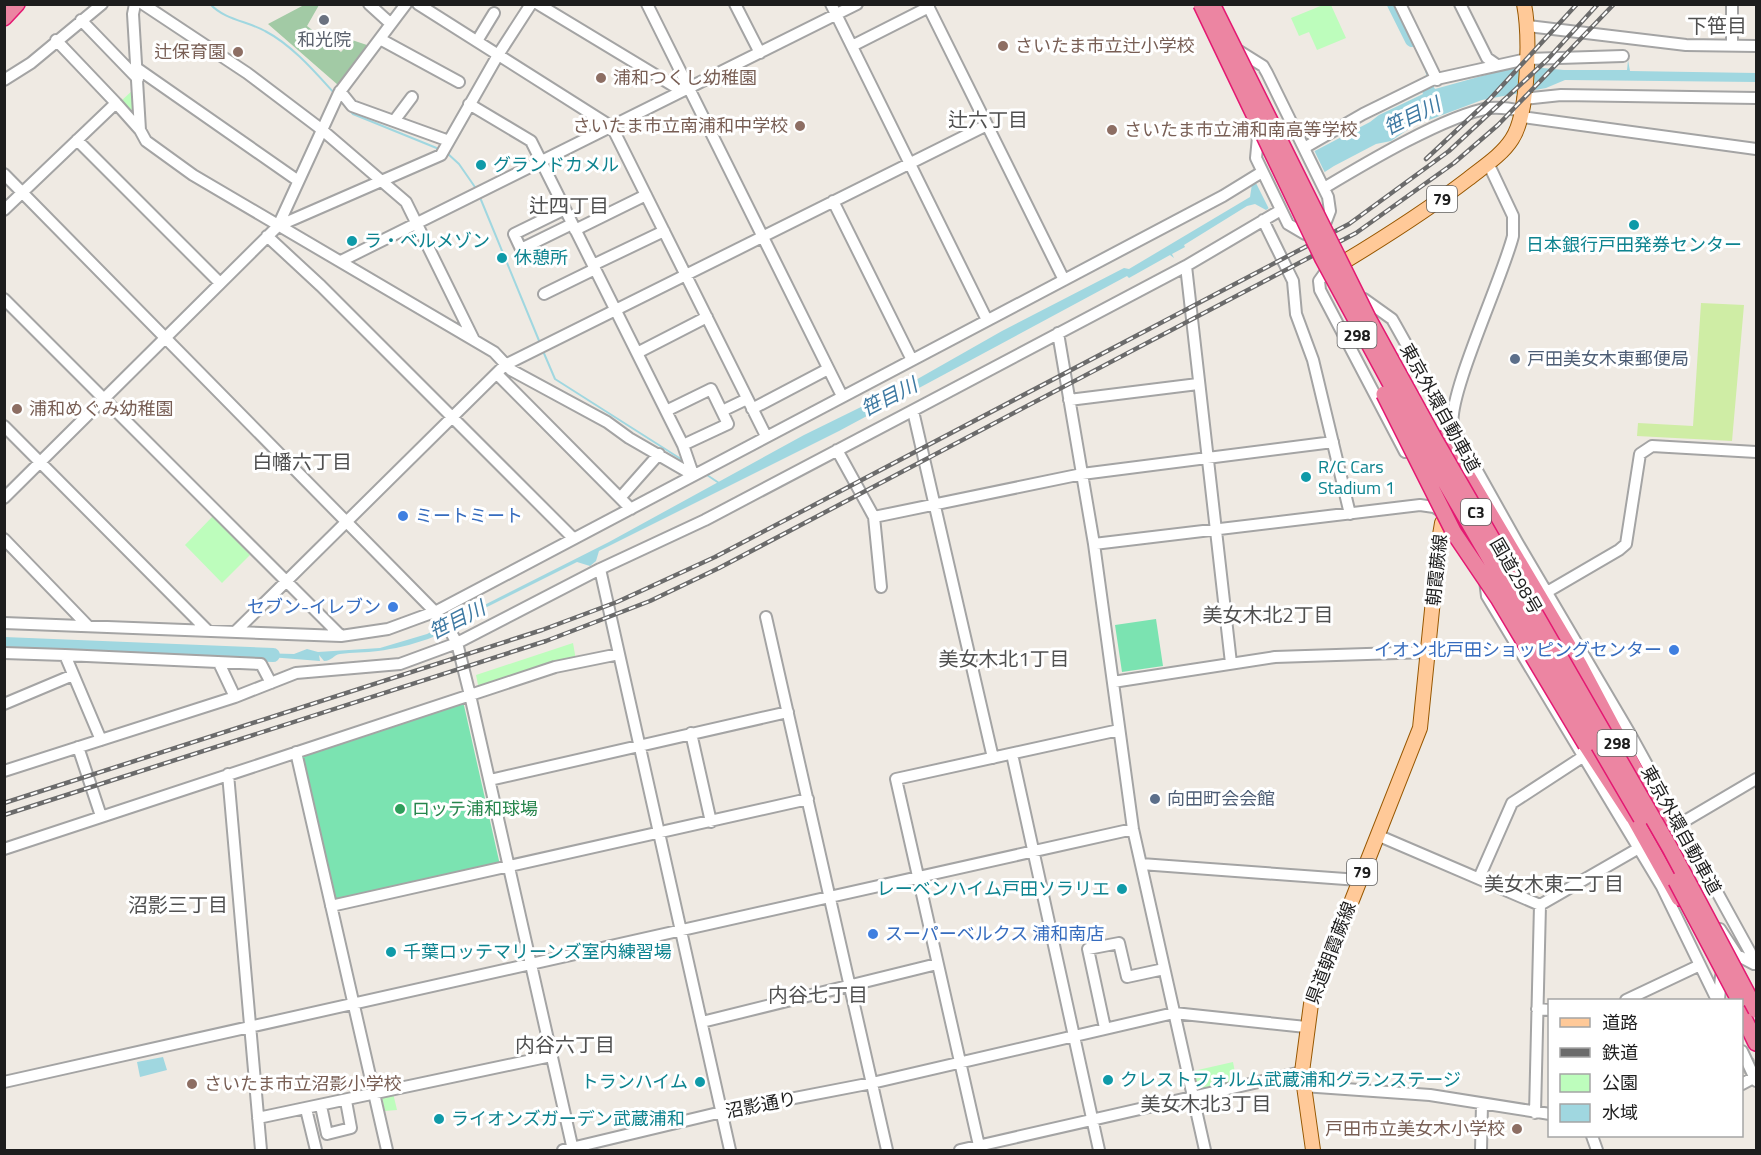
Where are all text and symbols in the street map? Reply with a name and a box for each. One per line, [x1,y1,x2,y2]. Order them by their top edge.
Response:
district label: 下笹目 [1687,10,1747,41]
marker: 和光院 [317,13,331,27]
place label: 和光院 [297,26,351,53]
place label: さいたま市立辻小学校 [1015,32,1194,59]
place label: 辻保育園 [154,38,226,65]
marker: さいたま市立辻小学校 [996,39,1010,53]
marker: 辻保育園 [231,45,245,59]
place label: 浦和つくし幼稚園 [613,64,757,91]
marker: 浦和つくし幼稚園 [594,71,608,85]
water label: 笹目川 [1378,88,1447,143]
district label: 辻六丁目 [948,104,1028,135]
place label: さいたま市立南浦和中学校 [573,112,788,139]
place label: さいたま市立浦和南高等学校 [1124,116,1357,143]
marker: さいたま市立南浦和中学校 [793,119,807,133]
marker: さいたま市立浦和南高等学校 [1105,123,1119,137]
place label: グランドカメル [493,151,619,178]
marker: グランドカメル [474,158,488,172]
road number: 79 [1427,186,1457,212]
district label: 辻四丁目 [529,190,609,221]
marker: 日本銀行戸田発券センター [1627,218,1641,232]
place label: ラ・ベルメゾン [364,227,490,254]
place label: 日本銀行戸田発券センター [1526,231,1742,258]
marker: ラ・ベルメゾン [345,234,359,248]
place label: 休憩所 [514,244,568,271]
marker: 休憩所 [495,251,509,265]
road number: 298 [1338,322,1376,348]
street label: 東京外環自動車道 [1394,338,1487,477]
place label: 戸田美女木東郵便局 [1527,345,1689,372]
marker: 戸田美女木東郵便局 [1508,352,1522,366]
water label: 笹目川 [855,368,924,424]
place label: 浦和めぐみ幼稚園 [29,395,174,422]
marker: 浦和めぐみ幼稚園 [10,402,24,416]
district label: 白幡六丁目 [252,446,352,477]
place label: R/C Cars Stadium 1 [1318,453,1395,501]
marker: R/C Cars Stadium 1 [1299,470,1313,484]
road number: C3 [1461,499,1491,525]
place label: ミートミート [415,502,523,529]
marker: ミートミート [396,509,410,523]
street label: 朝霞蕨線 [1419,533,1454,607]
street label: 国道298号 [1484,533,1549,619]
water label: 笹目川 [423,591,492,647]
place label: セブン-イレブン [247,593,381,620]
district label: 美女木北2丁目 [1202,599,1334,630]
marker: セブン-イレブン [386,600,400,614]
place label: イオン北戸田ショッピングセンター [1374,636,1662,663]
district label: 美女木北1丁目 [938,643,1070,674]
marker: イオン北戸田ショッピングセンター [1667,643,1681,657]
road number: 298 [1598,730,1636,756]
street label: 東京外環自動車道 [1635,760,1728,899]
place label: 向田町会会館 [1167,785,1275,812]
marker: 向田町会会館 [1148,792,1162,806]
place label: ロッテ浦和球場 [412,795,538,822]
marker: ロッテ浦和球場 [393,802,407,816]
road number: 79 [1347,859,1377,885]
district label: 美女木東二丁目 [1484,868,1624,899]
place label: レーベンハイム戸田ソラリエ [877,875,1110,902]
marker: レーベンハイム戸田ソラリエ [1115,882,1129,896]
district label: 沼影三丁目 [128,889,228,920]
street label: 県道朝霞蕨線 [1299,898,1362,1008]
place label: スーパーベルクス 浦和南店 [885,920,1104,947]
marker: スーパーベルクス 浦和南店 [866,927,880,941]
place label: 千葉ロッテマリーンズ室内練習場 [403,938,672,965]
marker: 千葉ロッテマリーンズ室内練習場 [384,945,398,959]
district label: 内谷七丁目 [768,979,868,1010]
legend [1548,999,1743,1137]
text: 道路 [1602,1009,1638,1036]
district label: 内谷六丁目 [515,1029,615,1060]
text: 鉄道 [1602,1039,1638,1066]
place label: クレストフォルム武蔵浦和グランステージ [1120,1066,1461,1093]
place label: トランハイム [581,1068,688,1095]
text: 公園 [1602,1069,1638,1096]
place label: さいたま市立沼影小学校 [204,1070,401,1097]
marker: クレストフォルム武蔵浦和グランステージ [1101,1073,1115,1087]
marker: トランハイム [693,1075,707,1089]
marker: さいたま市立沼影小学校 [185,1077,199,1091]
street label: 沼影通り [723,1084,799,1125]
district label: 美女木北3丁目 [1140,1088,1272,1119]
text: 水域 [1602,1099,1638,1126]
place label: ライオンズガーデン武蔵浦和 [451,1105,685,1132]
marker: ライオンズガーデン武蔵浦和 [432,1112,446,1126]
place label: 戸田市立美女木小学校 [1325,1115,1505,1142]
marker: 戸田市立美女木小学校 [1510,1122,1524,1136]

